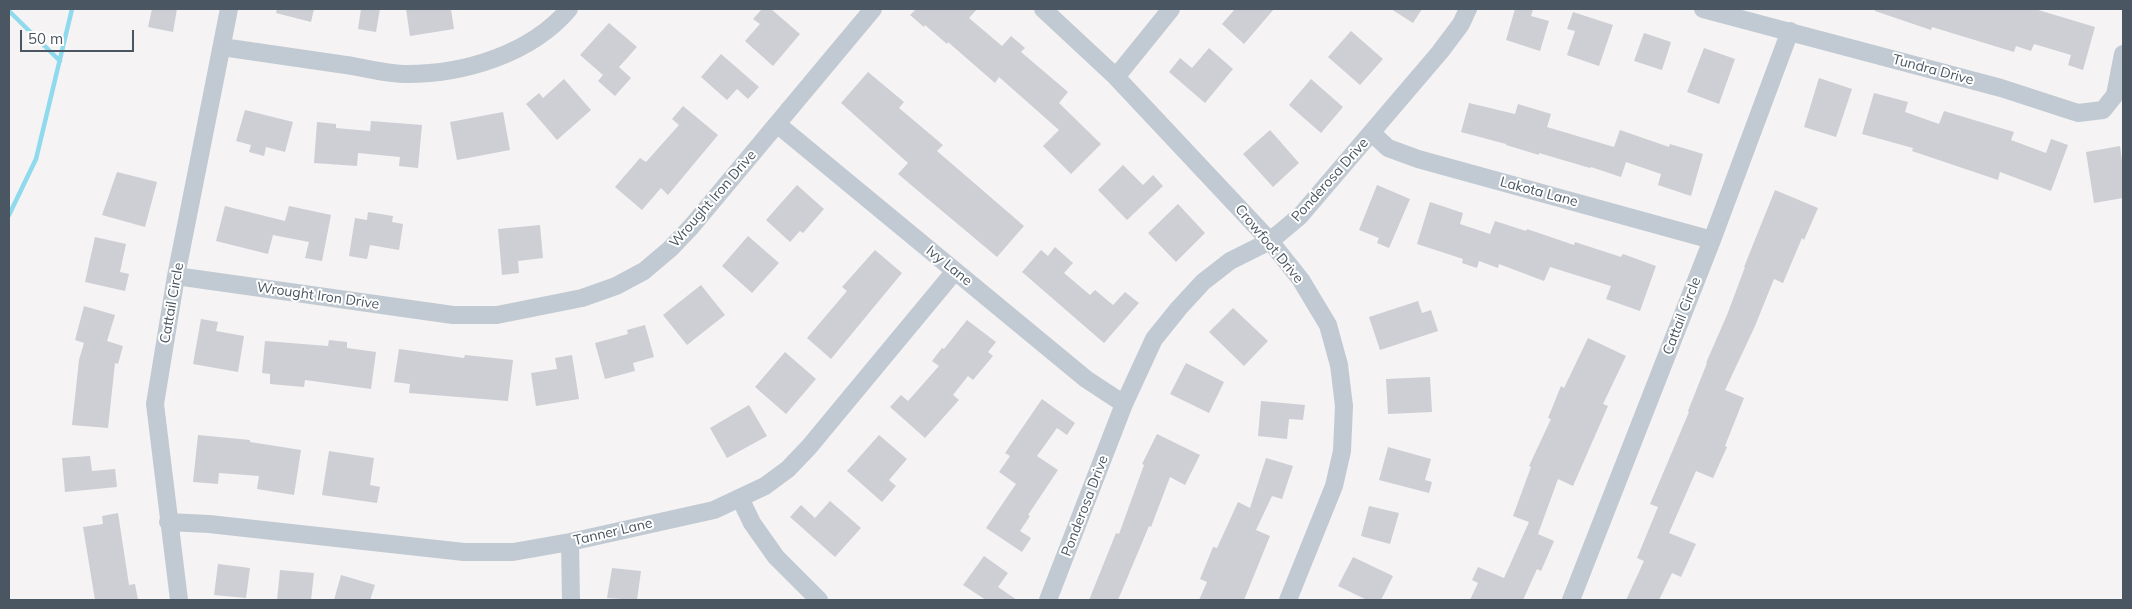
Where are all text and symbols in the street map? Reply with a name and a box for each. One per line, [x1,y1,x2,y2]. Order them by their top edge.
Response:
scale bar [22,20,136,52]
text: 50 m [28,29,63,48]
street label: Tundra Drive [1891,51,1975,89]
street label: Ponderosa Drive [1288,135,1372,225]
street label: Wrought Iron Drive [666,147,760,251]
street label: Lakota Lane [1498,174,1580,210]
street label: Crowfoot Drive [1231,201,1307,287]
street label: Ivy Lane [923,242,975,290]
street label: Cattail Circle [157,261,187,345]
street label: Cattail Circle [1659,275,1705,357]
street label: Wrought Iron Drive [256,279,380,313]
street label: Ponderosa Drive [1058,453,1112,559]
street label: Tanner Lane [572,515,654,549]

